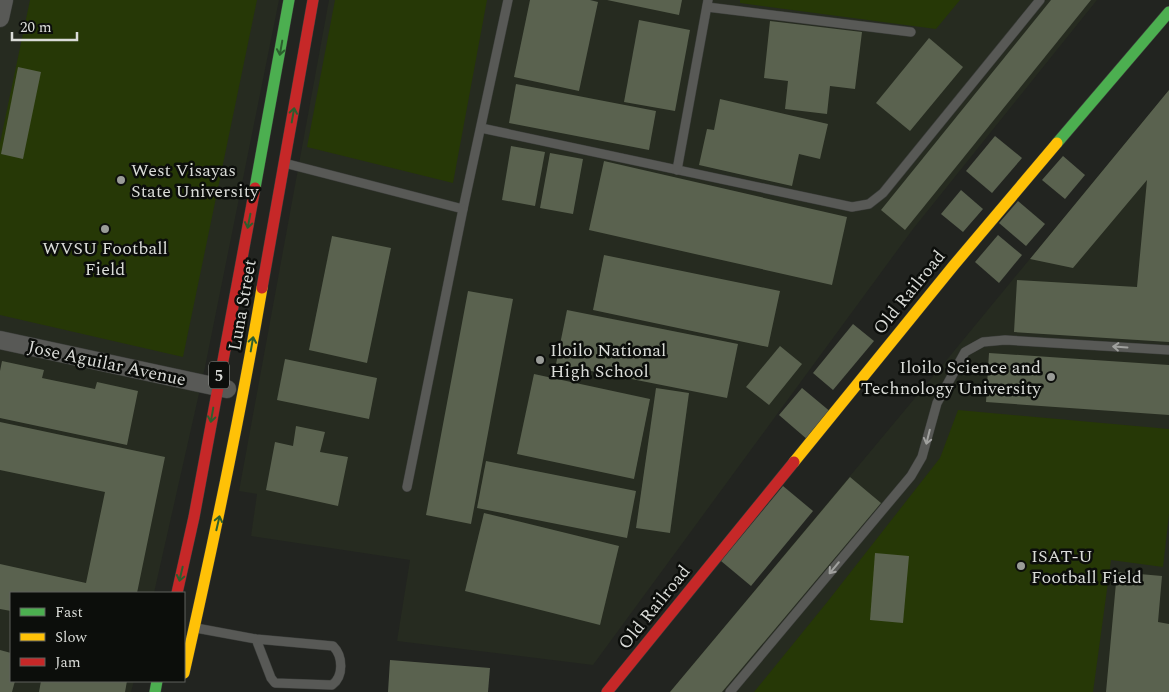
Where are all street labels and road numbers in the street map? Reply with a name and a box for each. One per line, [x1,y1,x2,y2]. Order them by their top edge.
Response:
street label: Old Railroad [867,244,952,340]
street label: Luna Street [221,257,264,353]
street label: Jose Aguilar Avenue [25,334,189,393]
road number: 5 [209,362,229,388]
street label: Old Railroad [612,559,697,655]

